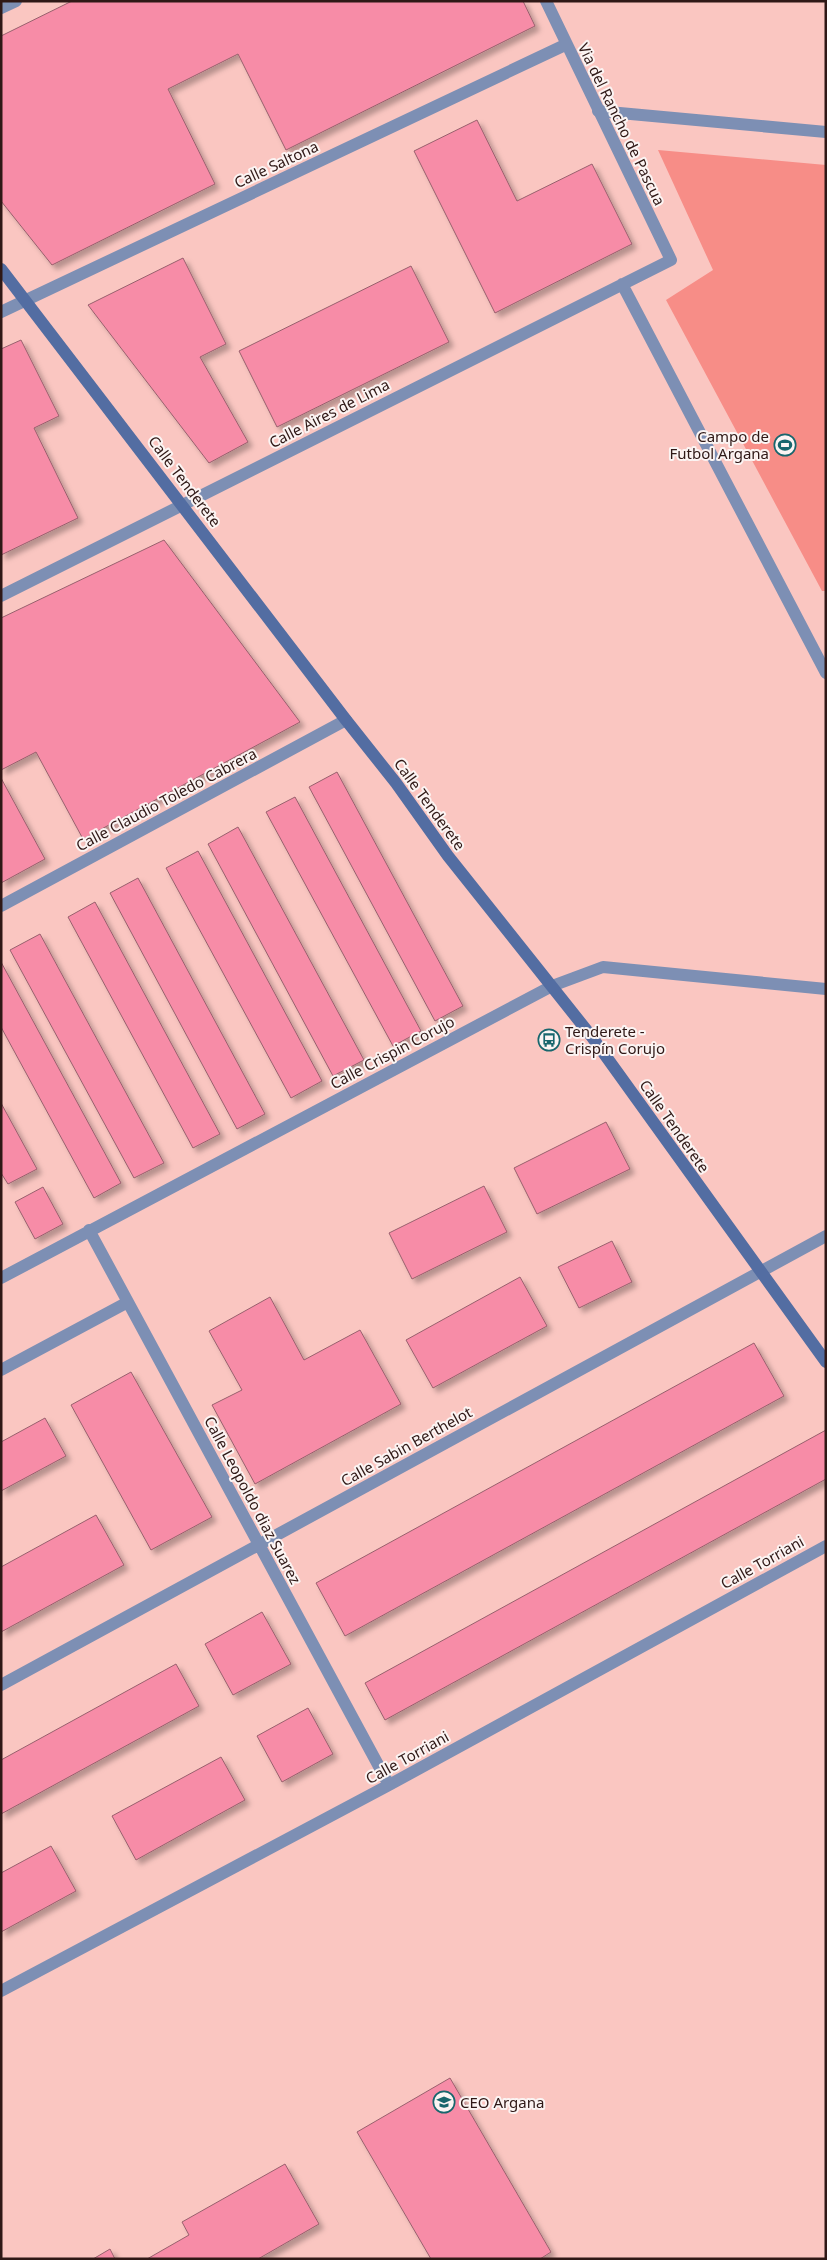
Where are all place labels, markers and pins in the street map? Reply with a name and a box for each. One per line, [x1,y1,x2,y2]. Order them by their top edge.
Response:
place label: Campo de Futbol Argana [670,426,769,463]
sports icon: Campo de Futbol Argana [773,433,797,457]
place label: Tenderete - Crispín Corujo [565,1021,665,1058]
bus stop icon: Tenderete - Crispín Corujo [537,1028,561,1052]
school or university icon: CEO Argana [432,2090,456,2114]
place label: CEO Argana [460,2092,544,2112]

